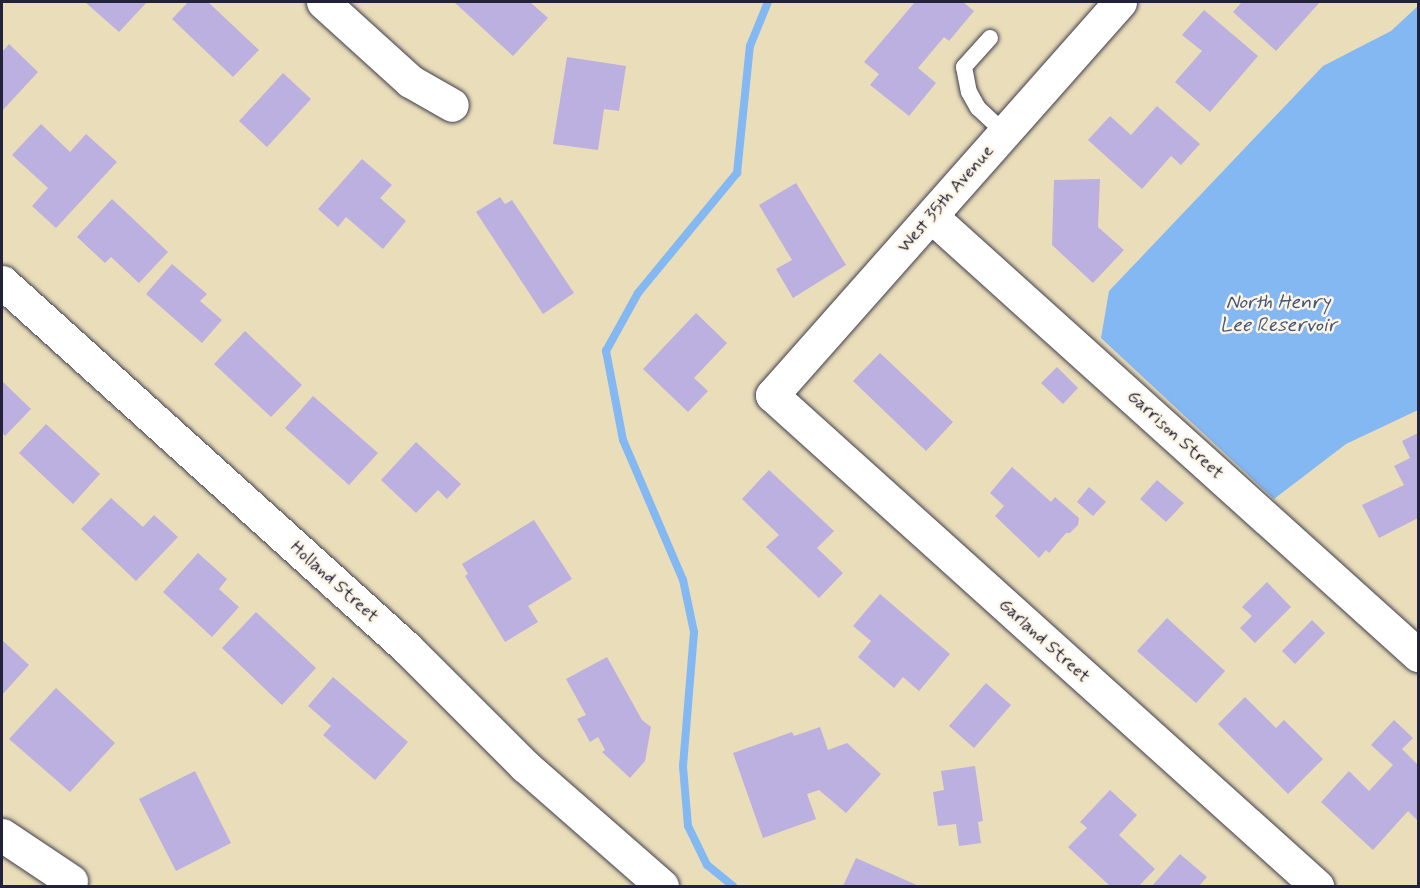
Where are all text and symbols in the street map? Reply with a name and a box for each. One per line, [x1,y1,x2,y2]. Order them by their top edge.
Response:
street label: West 35th Avenue [893,141,999,257]
water label: North Henry Lee Reservoir [1220,290,1336,337]
street label: Garrison Street [1122,386,1228,484]
street label: Holland Street [286,537,382,627]
street label: Garland Street [994,595,1094,687]

